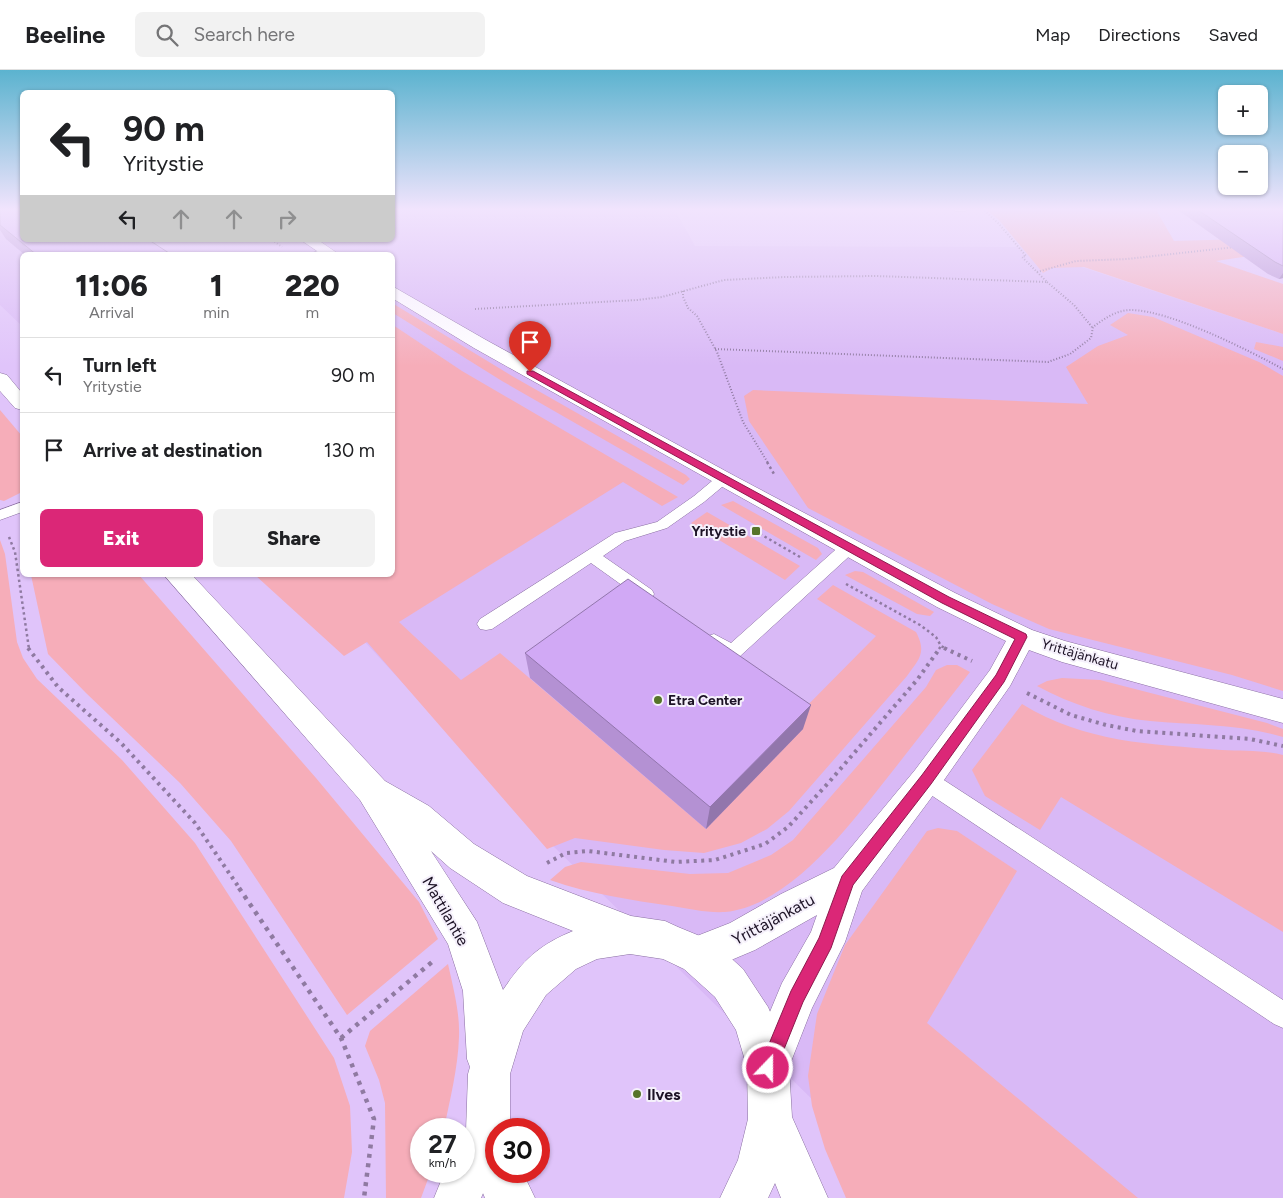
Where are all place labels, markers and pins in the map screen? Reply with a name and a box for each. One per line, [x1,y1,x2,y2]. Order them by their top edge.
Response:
pin [509,321,551,372]
place label: Yritystie [691,523,746,540]
marker: Yritystie [750,525,762,537]
place label: Etra Center [668,692,743,709]
marker: Etra Center [652,694,664,706]
place label: Ilves [647,1085,681,1104]
marker: Ilves [631,1088,643,1100]

